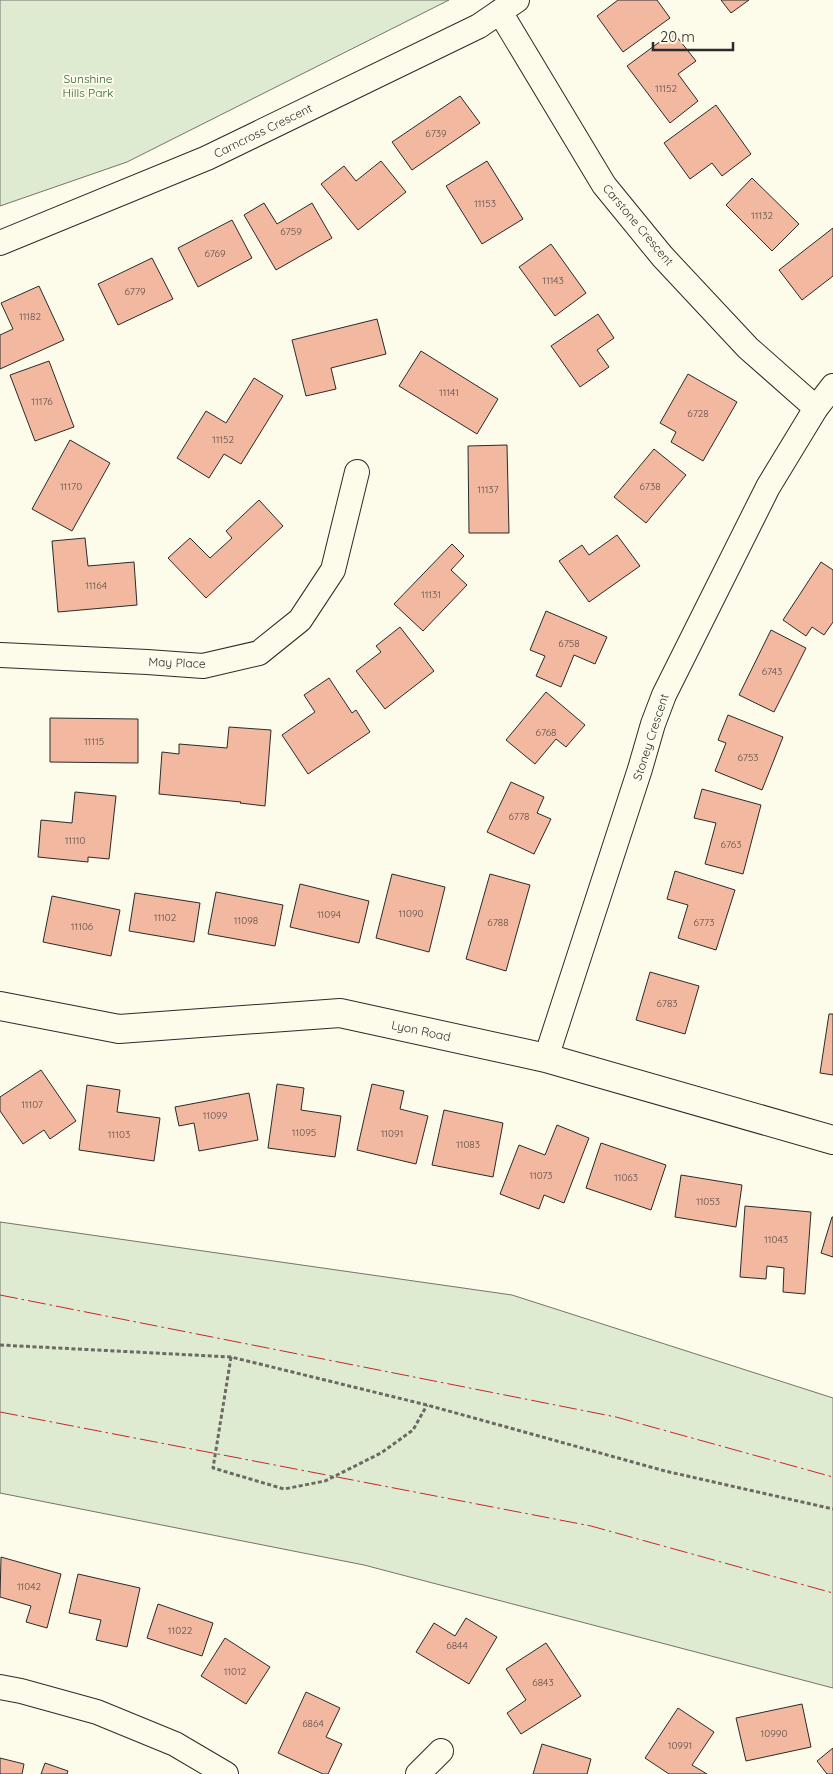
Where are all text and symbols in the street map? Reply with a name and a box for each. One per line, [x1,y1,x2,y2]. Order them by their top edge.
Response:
scale bar [653,20,733,52]
text: 20 m [660,27,695,46]
park label: Sunshine Hills Park [62,71,114,100]
house number: 11152 [655,82,678,95]
street label: Carncross Crescent [211,100,314,161]
house number: 6739 [425,127,447,140]
street label: Carstone Crescent [600,181,677,269]
house number: 11153 [474,197,496,210]
house number: 11132 [751,209,773,222]
house number: 6759 [280,225,302,238]
house number: 6769 [204,247,226,260]
house number: 11143 [542,274,564,287]
house number: 6779 [124,285,146,298]
house number: 11182 [19,310,41,323]
house number: 11141 [439,386,459,399]
house number: 11176 [31,395,53,408]
house number: 6728 [687,407,709,420]
house number: 11152 [212,433,235,446]
house number: 11170 [60,480,82,493]
house number: 6738 [639,480,661,493]
house number: 11137 [477,483,499,496]
house number: 11164 [85,579,107,592]
house number: 11131 [421,588,441,601]
house number: 6758 [558,637,580,650]
street label: May Place [148,654,206,671]
house number: 6743 [762,665,782,678]
street label: Stoney Crescent [629,692,672,782]
house number: 6768 [536,726,557,739]
house number: 11115 [84,735,104,748]
house number: 6753 [737,751,759,764]
house number: 6778 [508,810,530,823]
house number: 11110 [65,834,85,847]
house number: 6763 [721,838,741,851]
house number: 11090 [399,907,423,920]
house number: 11094 [317,908,341,921]
house number: 11102 [154,911,177,924]
house number: 11098 [234,914,258,927]
house number: 6788 [487,916,509,929]
house number: 6773 [694,916,714,929]
house number: 11106 [71,920,94,933]
house number: 6783 [656,997,678,1010]
street label: Lyon Road [390,1017,452,1044]
house number: 11107 [21,1098,43,1111]
house number: 11099 [203,1109,228,1122]
house number: 11095 [292,1126,316,1139]
house number: 11091 [381,1127,403,1140]
house number: 11103 [108,1128,130,1141]
house number: 11083 [456,1138,480,1151]
house number: 11073 [529,1169,553,1182]
house number: 11063 [614,1171,638,1184]
house number: 11053 [696,1195,720,1208]
house number: 11043 [764,1233,788,1246]
house number: 11042 [17,1580,42,1593]
house number: 11022 [168,1624,193,1637]
house number: 6844 [446,1639,468,1652]
house number: 11012 [224,1665,247,1678]
house number: 6843 [532,1676,554,1689]
house number: 6864 [302,1717,324,1730]
house number: 10990 [761,1727,787,1740]
house number: 10991 [668,1739,692,1752]

